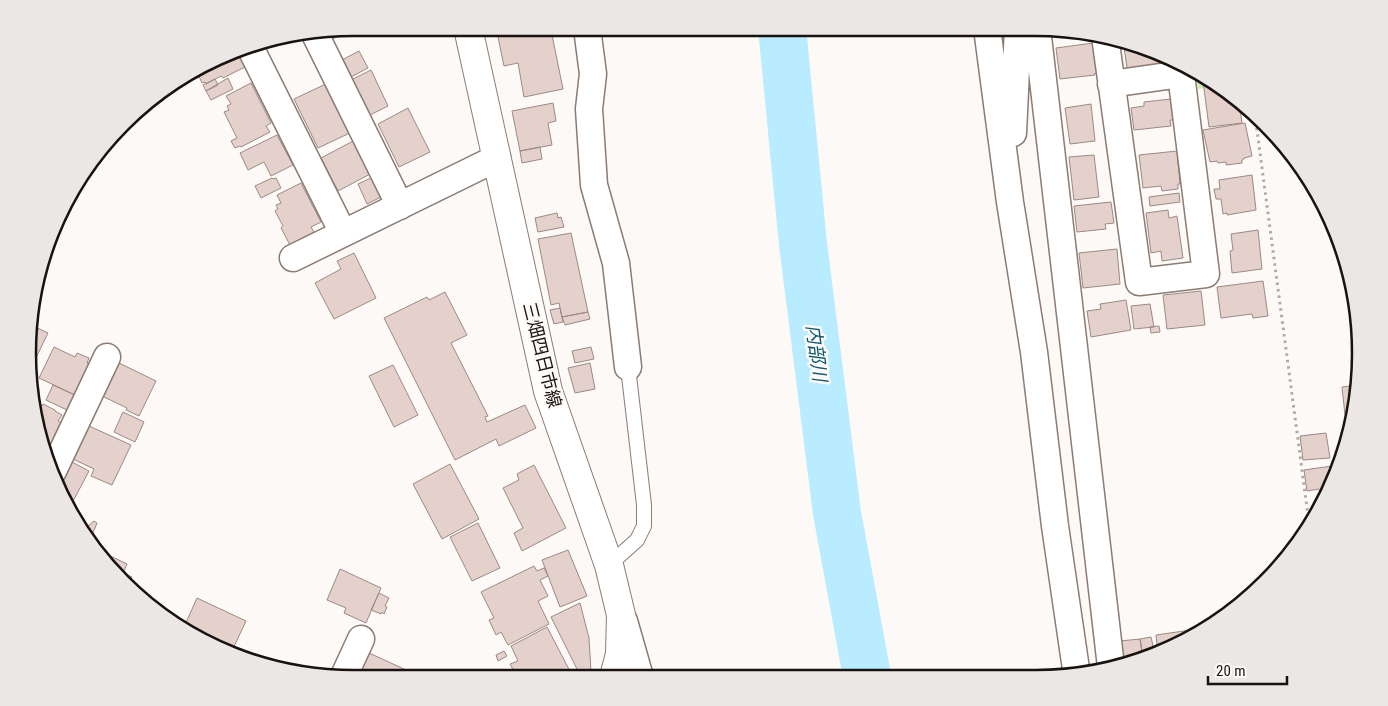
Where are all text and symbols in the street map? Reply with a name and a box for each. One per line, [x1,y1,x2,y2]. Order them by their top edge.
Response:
street label: 三畑四日市線 [519,300,566,410]
water label: 内部川 [802,323,832,385]
scale bar [1208,654,1287,686]
text: 20 m [1216,662,1246,680]

